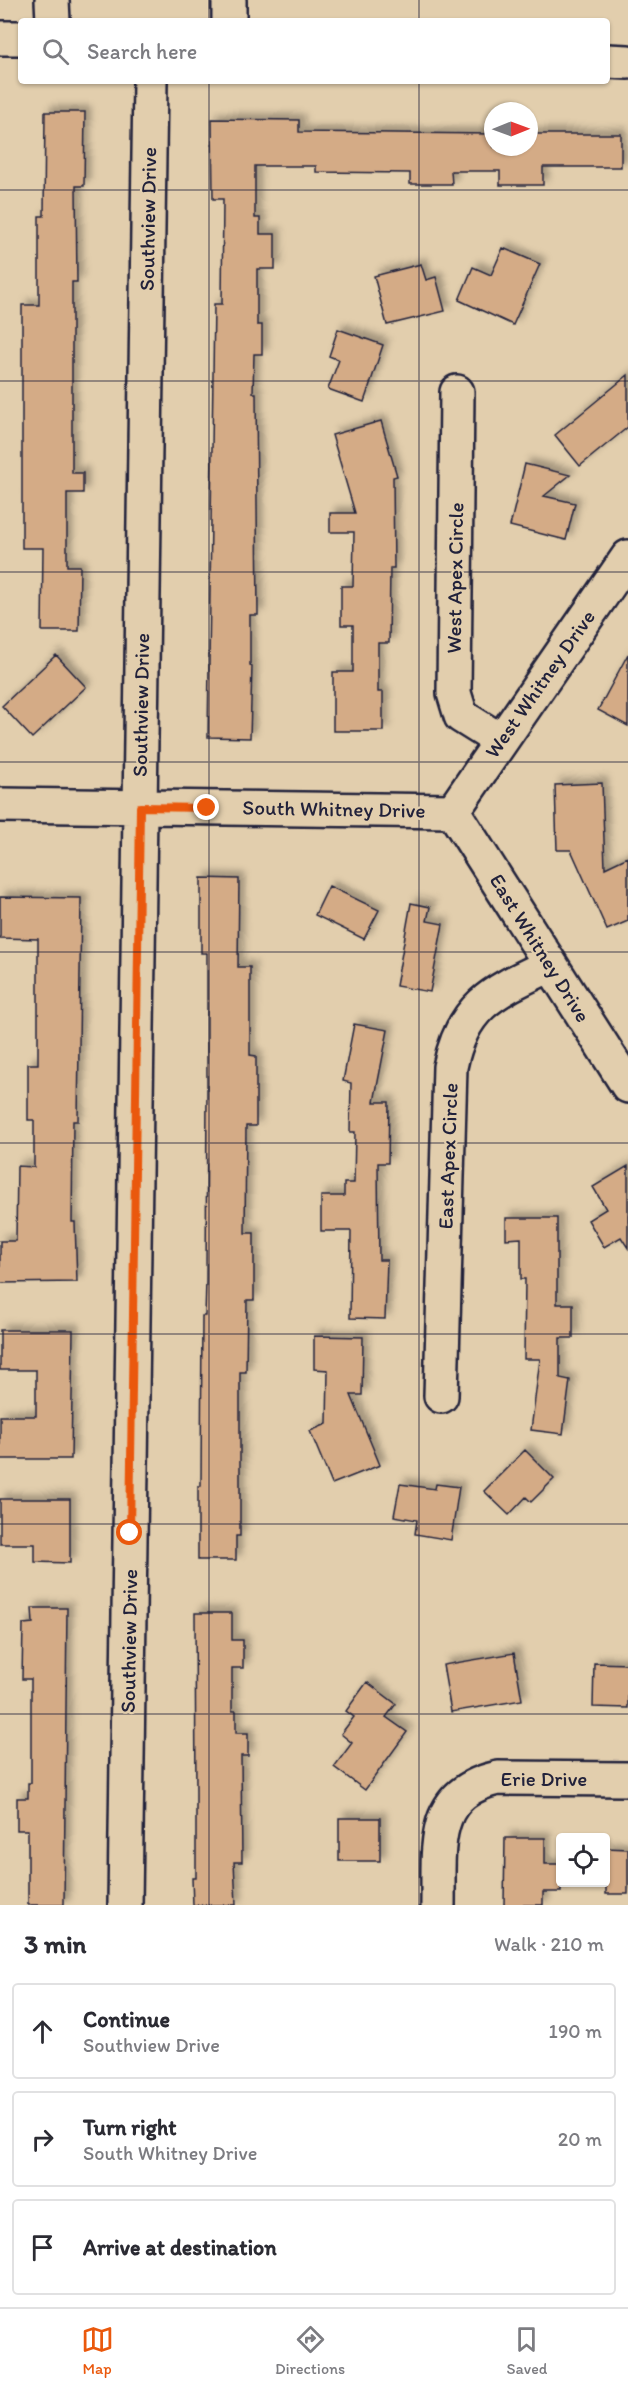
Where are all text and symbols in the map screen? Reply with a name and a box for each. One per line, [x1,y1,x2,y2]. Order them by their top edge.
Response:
search box [18,18,610,84]
icon: search [39,35,72,68]
text: Search here [87,38,197,65]
north arrow [484,102,538,156]
street label: Southview Drive [134,147,161,291]
street label: West Apex Circle [441,502,468,654]
street label: West Whitney Drive [479,605,600,763]
street label: Southview Drive [127,633,154,777]
route end [193,794,219,820]
street label: South Whitney Drive [242,794,426,823]
street label: East Whitney Drive [485,869,596,1027]
street label: East Apex Circle [432,1082,463,1230]
route start [116,1519,142,1545]
street label: Southview Drive [115,1569,142,1713]
street label: Erie Drive [501,1766,587,1791]
map controls [556,1833,610,1887]
button: locate [556,1833,610,1887]
text: 3 min [24,1928,86,1960]
text: Walk · 210 m [494,1932,604,1956]
text: Continue [83,2006,170,2033]
icon: ahead [26,2015,59,2048]
text: 190 m [549,2019,602,2043]
text: Southview Drive [83,2033,220,2057]
text: Turn right [83,2114,177,2141]
icon: right [26,2123,59,2156]
text: 20 m [558,2127,602,2151]
text: South Whitney Drive [83,2141,257,2165]
icon: arrive [26,2231,59,2264]
text: Arrive at destination [83,2234,277,2261]
tab: Map [81,2323,114,2378]
tab: Directions [275,2323,345,2378]
tab: Saved [507,2323,547,2378]

